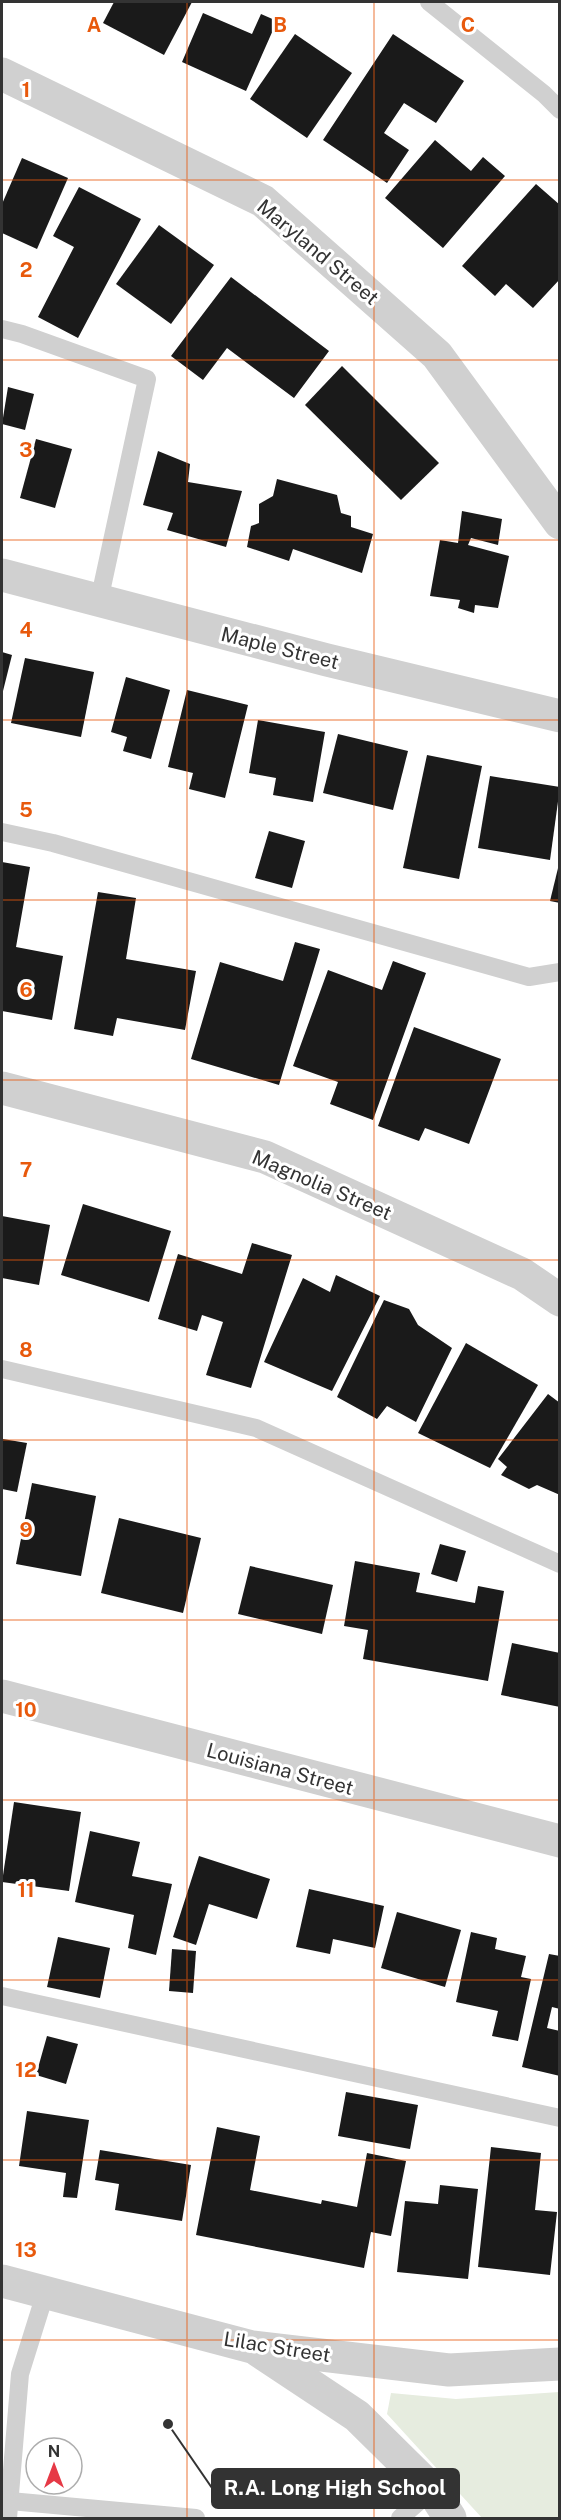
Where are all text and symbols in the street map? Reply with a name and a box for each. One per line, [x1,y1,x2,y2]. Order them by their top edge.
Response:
text: A [87,13,101,37]
text: B [273,13,287,37]
text: C [461,13,475,37]
text: 1 [22,78,30,102]
street label: Maryland Street [252,194,384,310]
text: 2 [20,258,32,282]
text: 3 [19,438,33,462]
text: 4 [19,618,33,642]
street label: Maple Street [219,622,341,674]
text: 5 [19,798,33,822]
text: 6 [19,978,33,1002]
street label: Magnolia Street [249,1145,395,1225]
text: 7 [20,1158,32,1182]
text: 8 [19,1338,33,1362]
text: 9 [19,1518,33,1542]
text: 10 [15,1698,37,1722]
street label: Louisiana Street [204,1738,356,1800]
text: 11 [17,1878,35,1902]
text: 12 [15,2058,37,2082]
text: 13 [15,2238,37,2262]
street label: Lilac Street [222,2327,332,2367]
north arrow [24,2436,84,2496]
text: N [48,2442,60,2461]
callout: R.A. Long High School [212,2469,459,2508]
text: R.A. Long High School [224,2475,446,2500]

